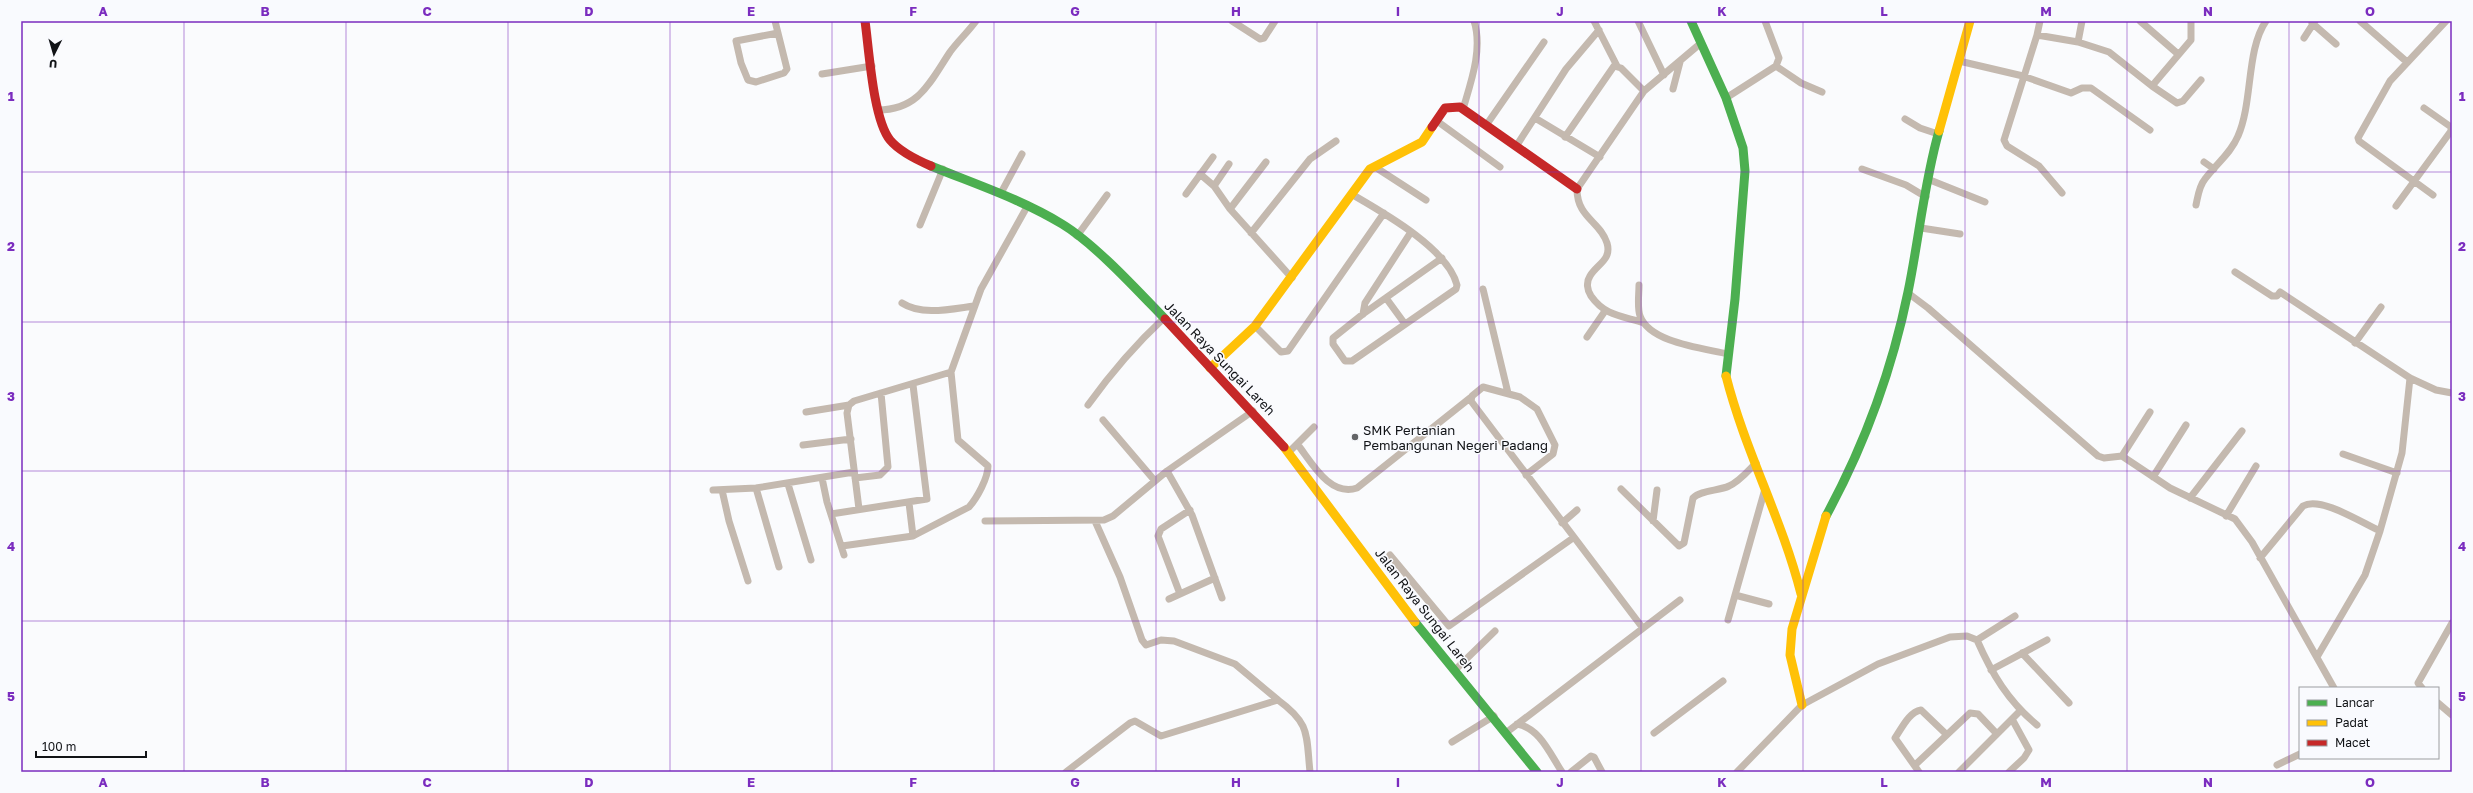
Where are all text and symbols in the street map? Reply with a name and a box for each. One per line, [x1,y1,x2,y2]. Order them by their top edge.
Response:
text: A [98,3,108,19]
text: B [260,3,270,19]
text: C [422,3,432,19]
text: D [584,3,594,19]
text: E [747,3,755,19]
text: F [909,3,917,19]
text: G [1070,3,1080,19]
text: H [1231,3,1241,19]
text: I [1396,3,1400,19]
text: J [1556,3,1564,19]
text: K [1717,3,1727,19]
text: L [1880,3,1888,19]
text: M [2040,3,2052,19]
text: N [2203,3,2213,19]
text: O [2365,3,2375,19]
north arrow [34,34,74,74]
text: U [49,58,58,71]
text: 1 [8,88,15,104]
text: 1 [2459,88,2466,104]
text: 2 [7,238,15,254]
text: 2 [2458,238,2466,254]
street label: Jalan Raya Sungai Lareh [1161,298,1279,418]
text: 3 [7,388,15,404]
text: 3 [2458,388,2466,404]
place label: SMK Pertanian Pembangunan Negeri Padang [1363,422,1548,453]
marker: SMK Pertanian Pembangunan Negeri Padang [1350,432,1360,442]
text: 4 [7,538,15,554]
text: 4 [2458,538,2466,554]
street label: Jalan Raya Sungai Lareh [1372,545,1478,675]
legend [2299,687,2439,759]
text: 5 [7,688,15,704]
text: 5 [2458,688,2466,704]
text: Lancar [2335,695,2374,710]
text: Padat [2335,715,2369,730]
scale bar [36,733,146,759]
text: Macet [2335,735,2371,750]
text: 100 m [42,739,76,754]
text: A [98,774,108,790]
text: B [260,774,270,790]
text: C [422,774,432,790]
text: D [584,774,594,790]
text: E [747,774,755,790]
text: F [909,774,917,790]
text: G [1070,774,1080,790]
text: H [1231,774,1241,790]
text: I [1396,774,1400,790]
text: J [1556,774,1564,790]
text: K [1717,774,1727,790]
text: L [1880,774,1888,790]
text: M [2040,774,2052,790]
text: N [2203,774,2213,790]
text: O [2365,774,2375,790]

